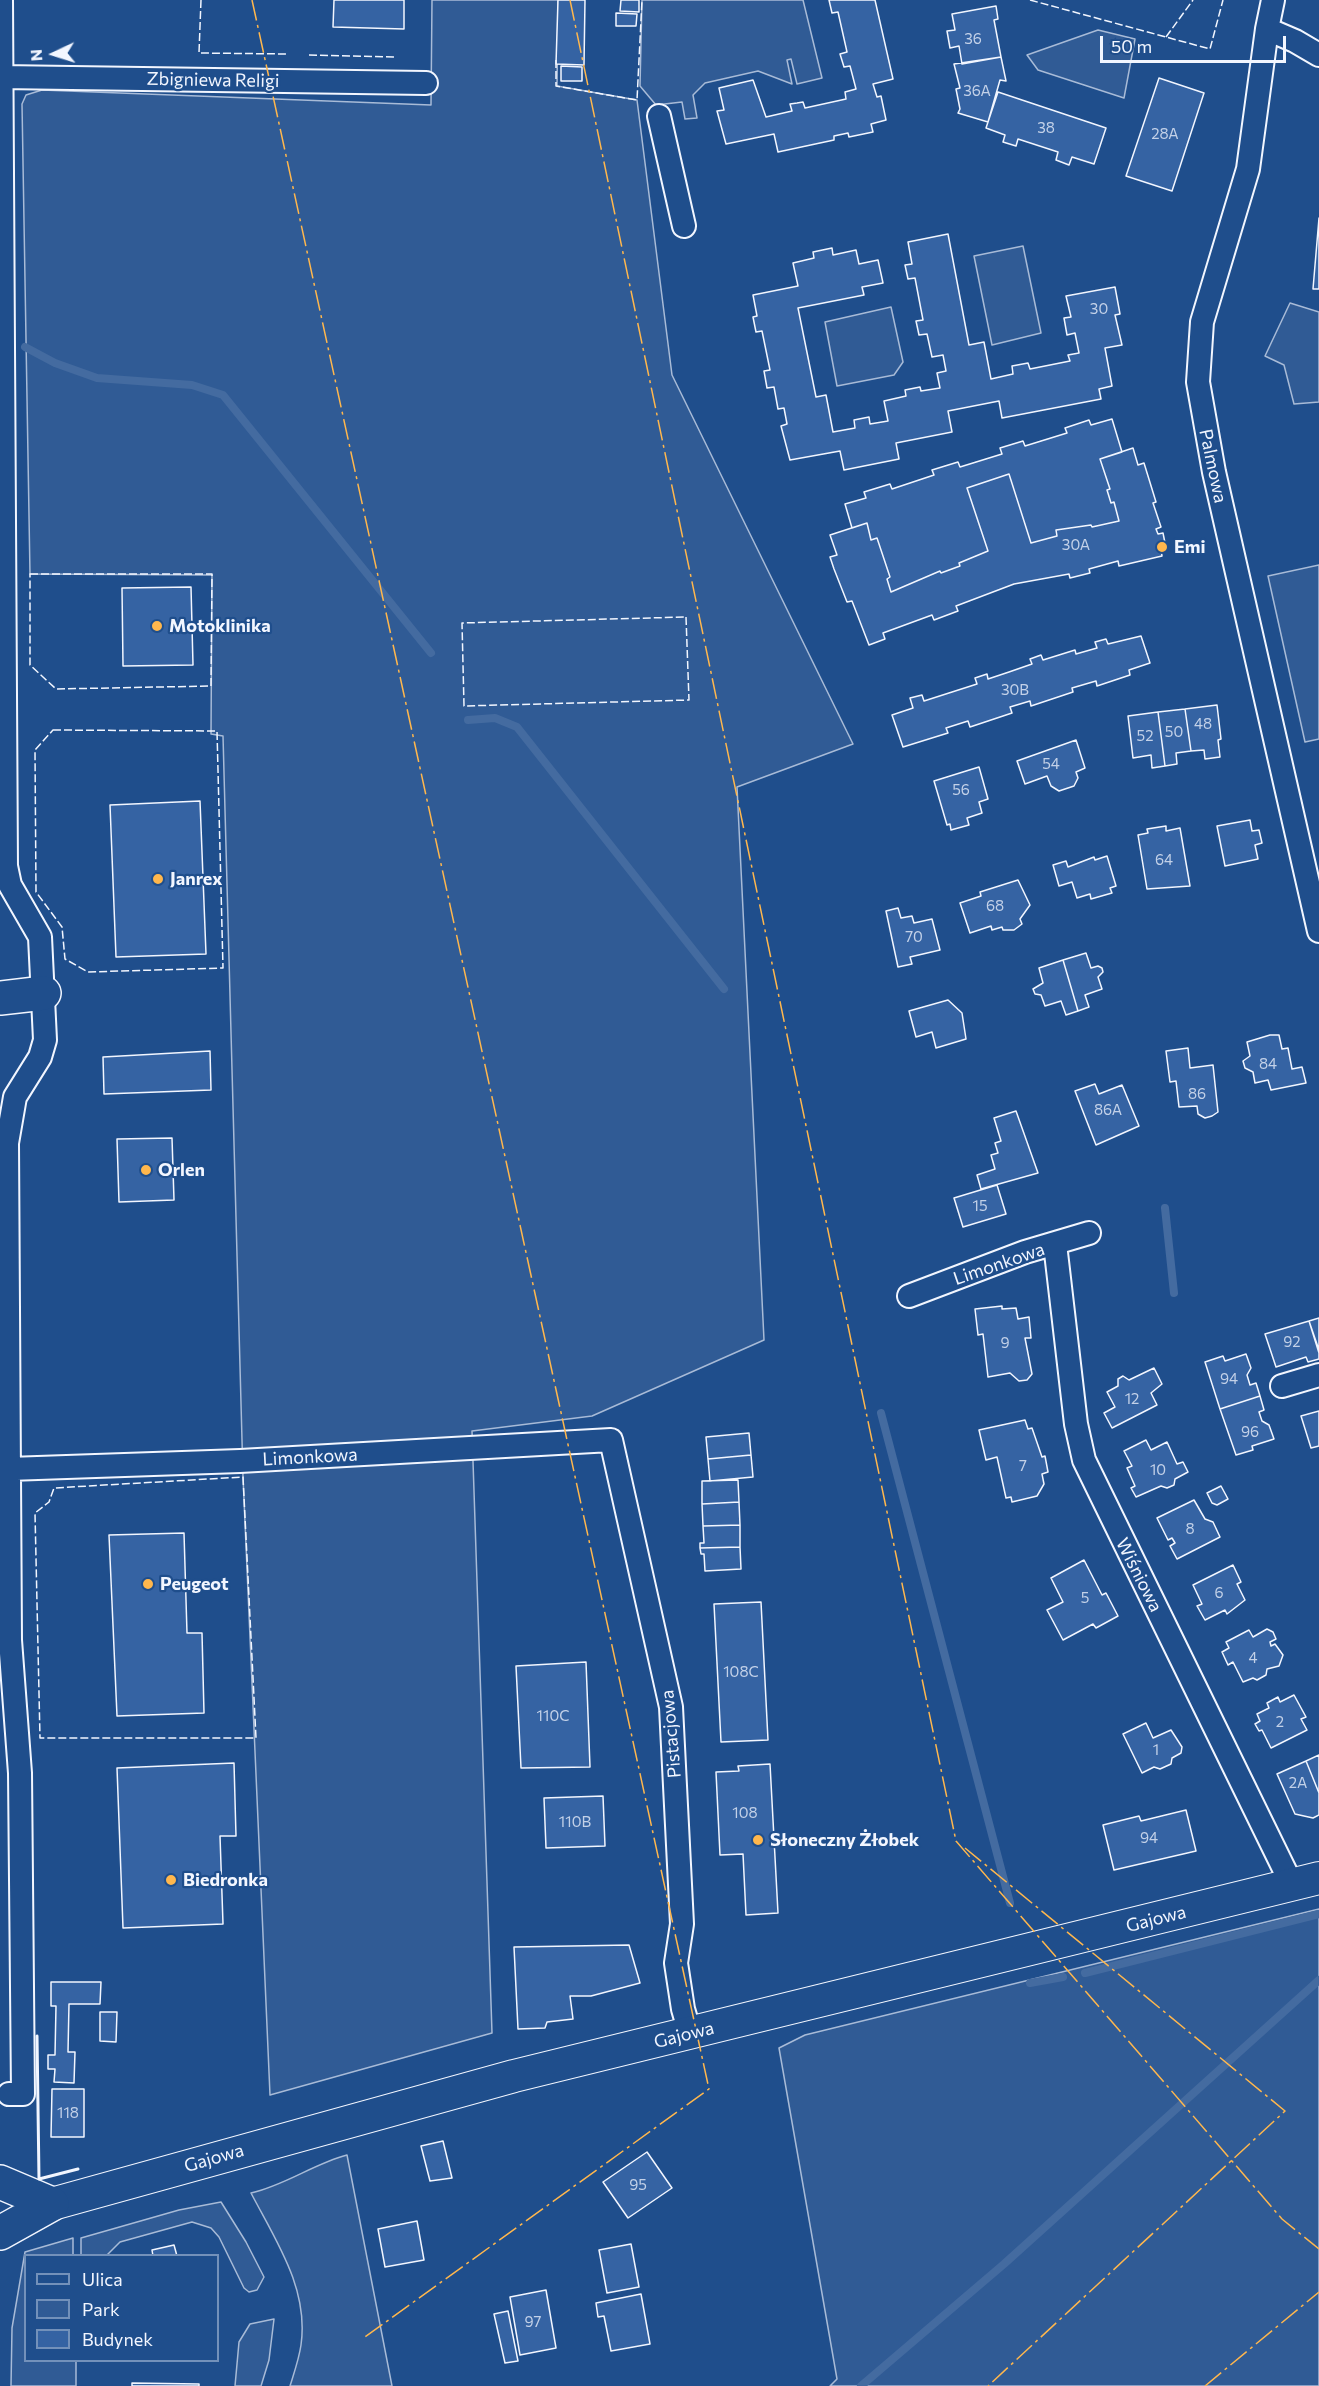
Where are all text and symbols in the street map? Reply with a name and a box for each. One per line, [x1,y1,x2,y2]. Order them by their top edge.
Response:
north arrow [24,24,84,84]
scale bar [1103,24,1289,62]
house number: 36 [964,30,982,48]
text: 50 m [1111,35,1152,57]
text: N [26,49,45,62]
street label: Zbigniewa Religi [146,68,280,92]
house number: 36A [963,82,991,100]
house number: 38 [1037,119,1055,137]
house number: 28A [1151,125,1179,143]
house number: 30 [1090,300,1108,318]
street label: Palmowa [1195,427,1231,505]
house number: 30A [1062,536,1090,554]
place label: Emi [1174,536,1205,558]
marker: Emi [1155,540,1169,554]
place label: Motoklinika [169,615,271,637]
marker: Motoklinika [150,619,164,633]
house number: 30B [1001,681,1029,699]
house number: 48 [1194,715,1212,733]
house number: 50 [1165,723,1183,741]
house number: 52 [1137,727,1153,745]
house number: 54 [1042,755,1060,773]
house number: 56 [952,781,970,799]
house number: 64 [1155,851,1173,869]
place label: Janrex [170,868,223,890]
marker: Janrex [151,872,165,886]
house number: 68 [986,897,1004,915]
house number: 70 [905,928,923,946]
house number: 84 [1259,1055,1277,1073]
house number: 86 [1188,1085,1206,1103]
house number: 86A [1094,1101,1122,1119]
place label: Orlen [158,1159,205,1181]
marker: Orlen [139,1163,153,1177]
house number: 15 [972,1197,988,1215]
street label: Limonkowa [951,1238,1047,1290]
house number: 92 [1283,1333,1301,1351]
house number: 9 [1000,1334,1010,1352]
house number: 94 [1220,1370,1238,1388]
house number: 12 [1125,1390,1139,1408]
house number: 96 [1241,1423,1259,1441]
street label: Limonkowa [262,1444,358,1470]
house number: 7 [1019,1457,1027,1475]
house number: 10 [1150,1461,1166,1479]
house number: 8 [1185,1520,1195,1538]
street label: Wiśniowa [1111,1534,1167,1616]
place label: Peugeot [160,1573,229,1595]
marker: Peugeot [141,1577,155,1591]
house number: 6 [1214,1584,1224,1602]
house number: 5 [1081,1589,1089,1607]
house number: 4 [1249,1649,1257,1667]
house number: 108C [723,1663,759,1681]
street label: Pistacjowa [656,1689,686,1779]
house number: 110C [537,1707,569,1725]
house number: 2 [1276,1713,1284,1731]
house number: 1 [1153,1741,1159,1759]
house number: 2A [1289,1774,1307,1792]
house number: 108 [732,1804,758,1822]
house number: 110B [559,1813,591,1831]
place label: Słoneczny Żłobek [770,1829,919,1851]
house number: 94 [1140,1829,1158,1847]
marker: Słoneczny Żłobek [751,1833,765,1847]
place label: Biedronka [183,1869,268,1891]
marker: Biedronka [164,1873,178,1887]
street label: Gajowa [1124,1901,1188,1937]
street label: Gajowa [652,2017,716,2053]
house number: 118 [57,2104,79,2122]
street label: Gajowa [182,2139,246,2177]
house number: 95 [629,2176,647,2194]
legend [24,2254,219,2362]
text: Ulica [82,2268,123,2290]
text: Park [82,2298,120,2320]
house number: 97 [525,2313,541,2331]
text: Budynek [82,2328,153,2350]

